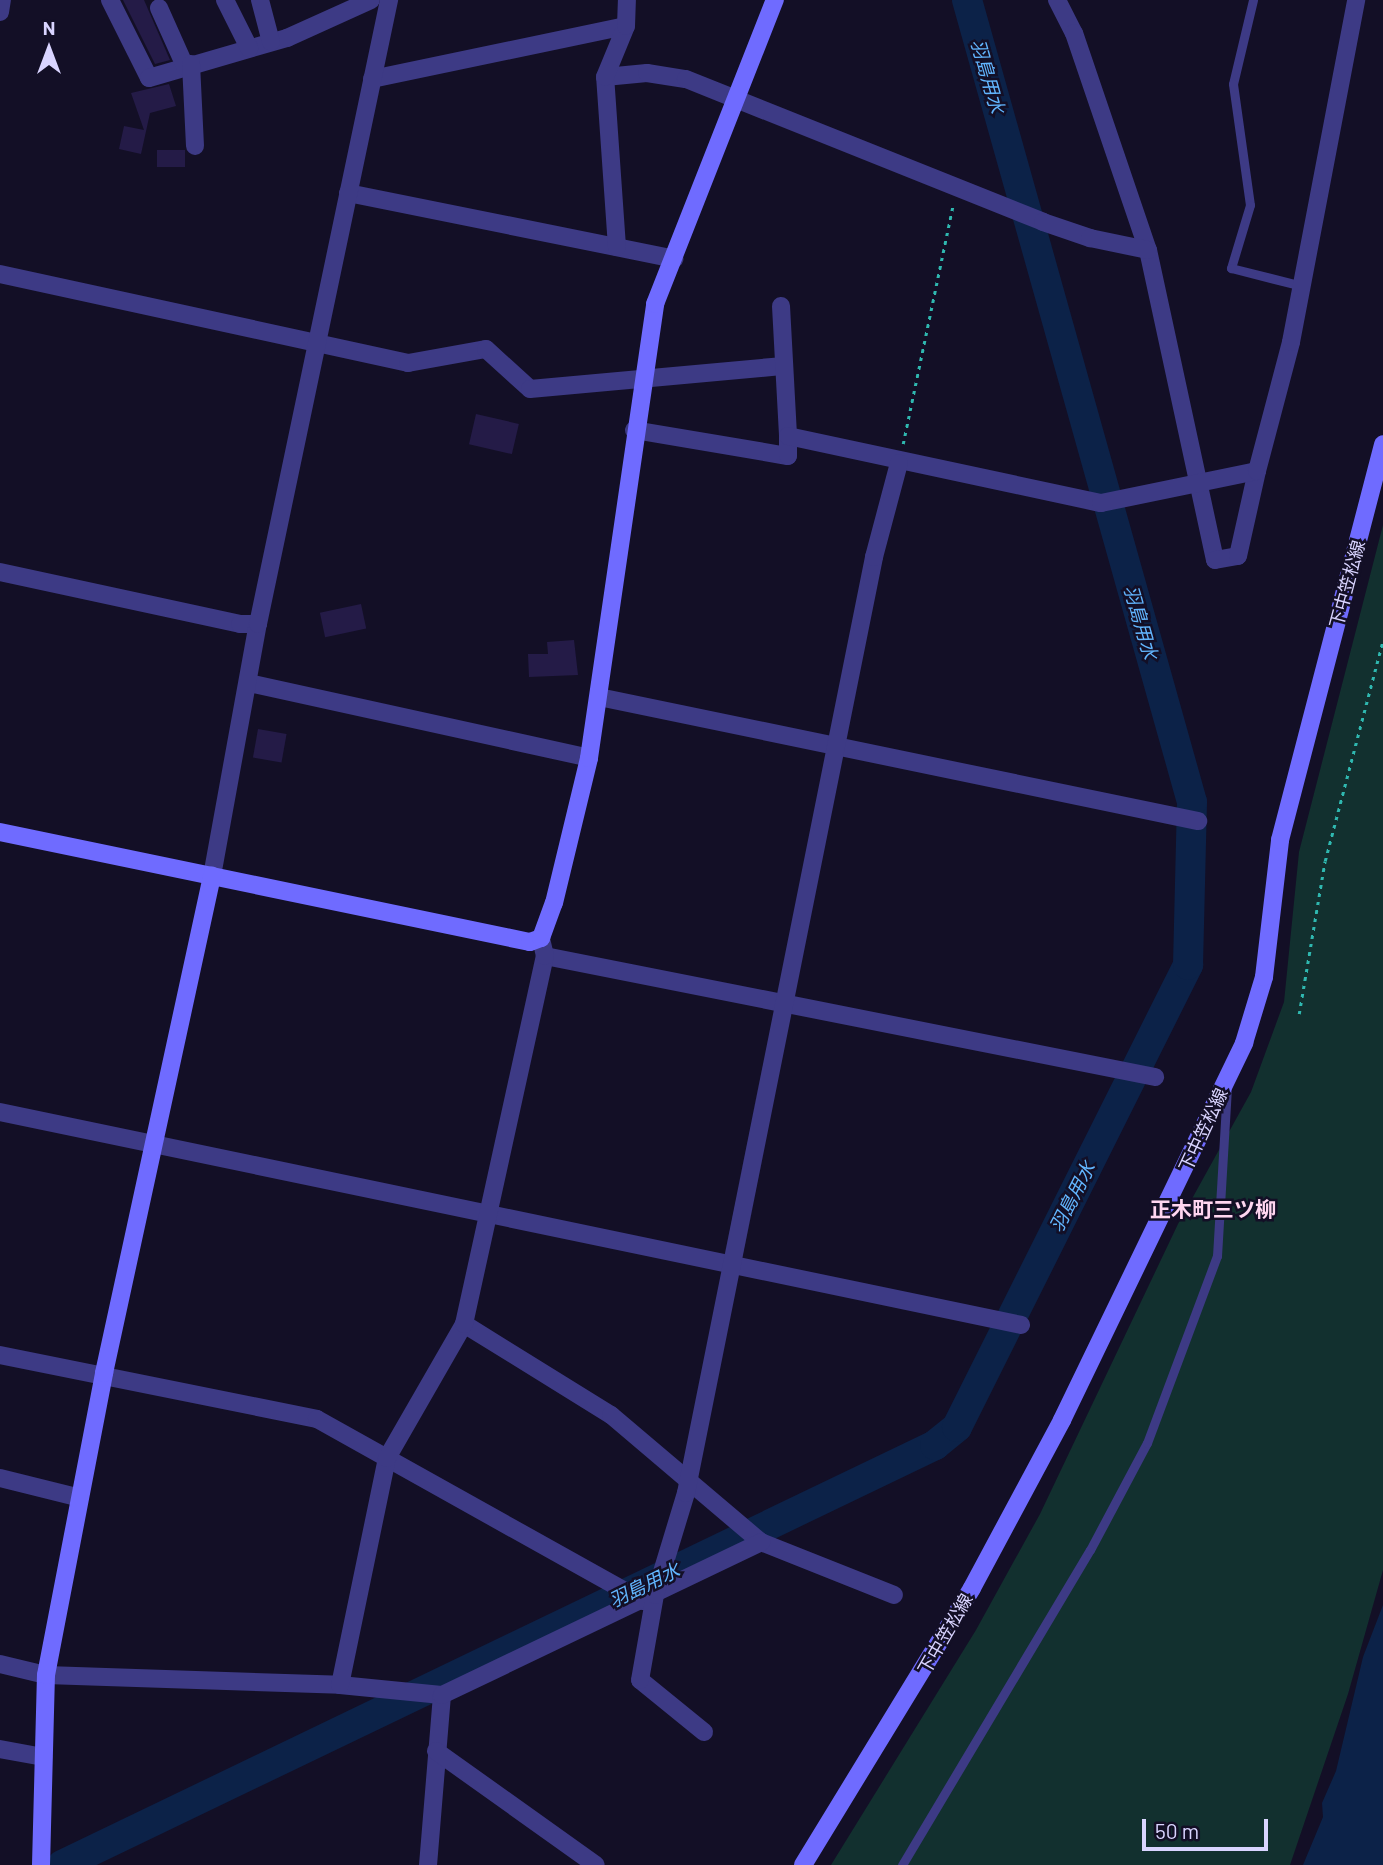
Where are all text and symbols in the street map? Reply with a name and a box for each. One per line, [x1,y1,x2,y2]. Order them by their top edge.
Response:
north arrow [14,14,84,84]
text: N [43,16,55,39]
water label: 羽島用水 [967,36,1009,116]
street label: 下中笠松線 [1325,538,1369,630]
water label: 羽島用水 [1120,582,1162,662]
street label: 下中笠松線 [1174,1085,1232,1175]
water label: 羽島用水 [1045,1158,1099,1236]
district label: 正木町三ツ柳 [1150,1196,1276,1222]
water label: 羽島用水 [605,1558,683,1612]
street label: 下中笠松線 [913,1590,977,1678]
scale bar [1145,1806,1271,1850]
text: 50 m [1155,1818,1199,1843]

